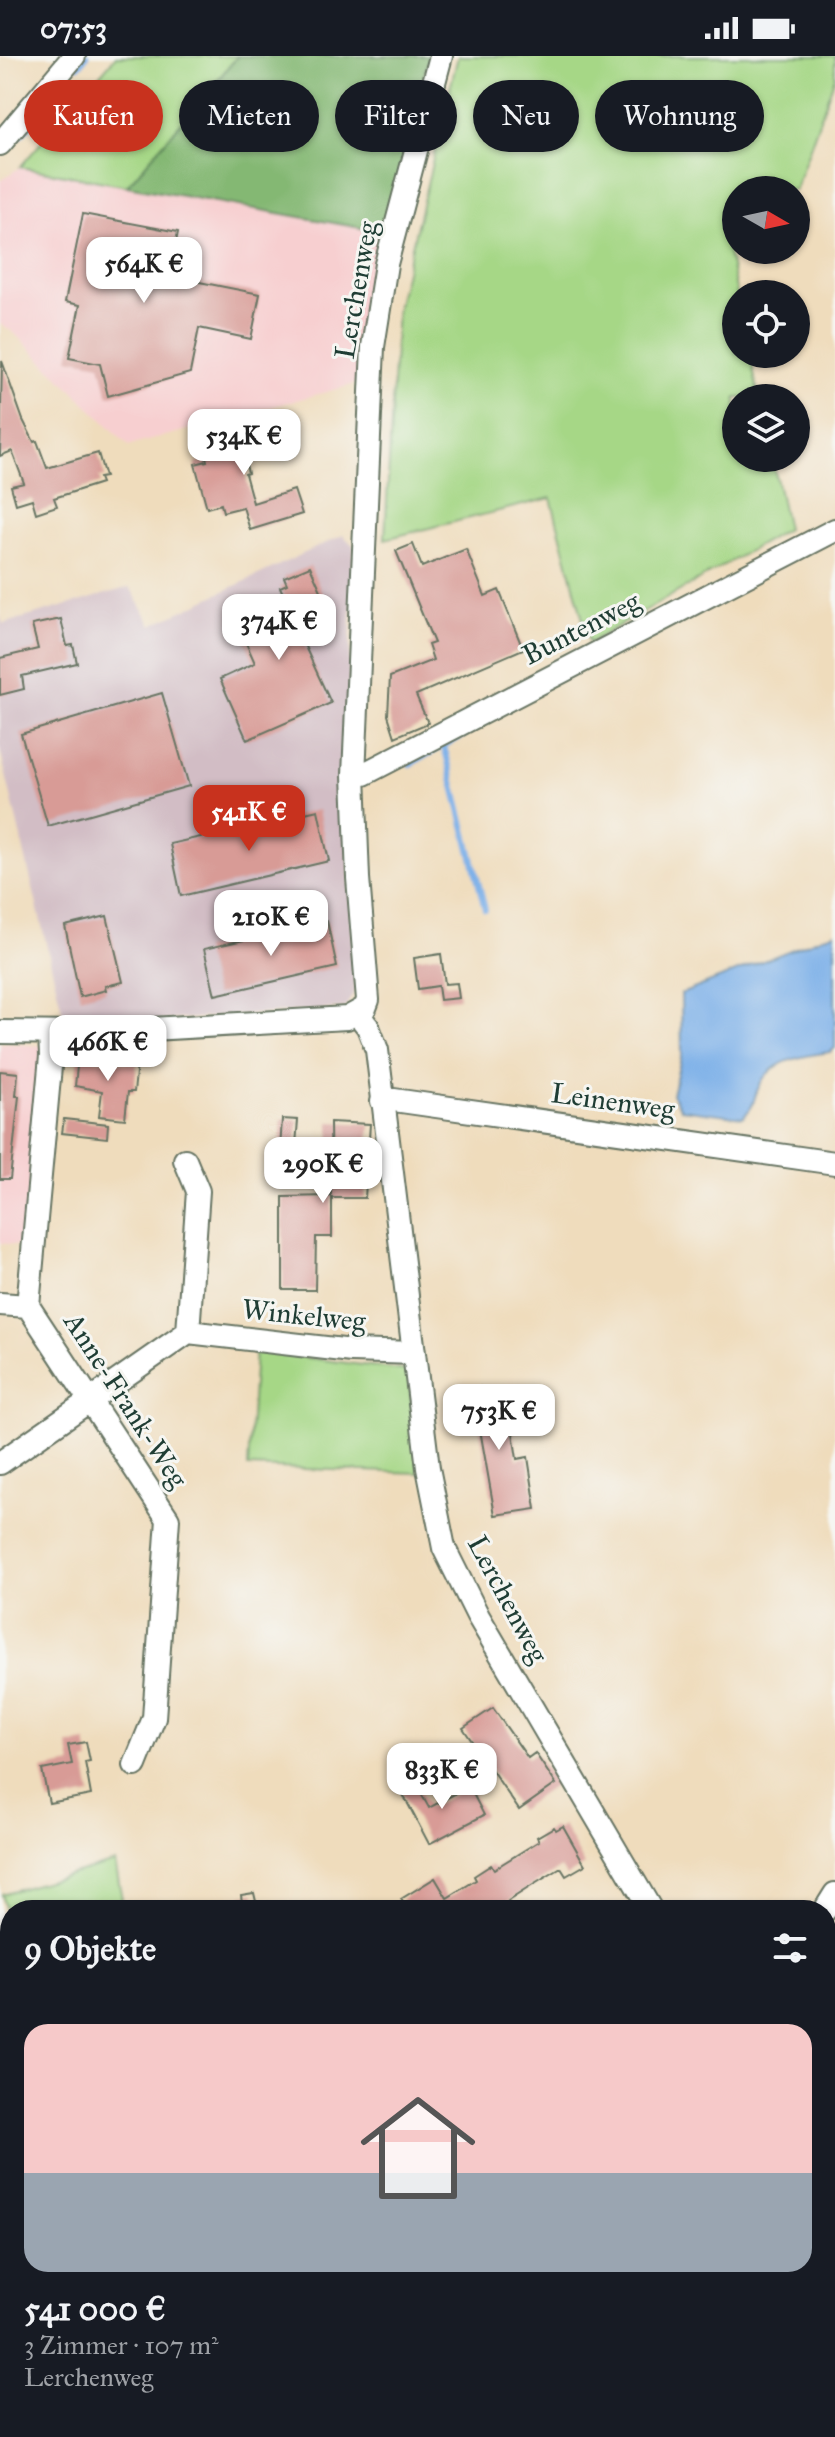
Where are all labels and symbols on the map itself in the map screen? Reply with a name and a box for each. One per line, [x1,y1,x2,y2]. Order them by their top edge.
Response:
north arrow [722,176,810,264]
street label: Lerchenweg [327,217,385,362]
pin: 564K € [79,237,209,305]
pin: 534K € [179,409,309,477]
street label: Buntenweg [516,583,647,673]
pin: 374K € [214,594,344,662]
pin: 541K € [184,785,314,853]
pin: 210K € [206,890,336,958]
pin: 466K € [43,1015,173,1083]
street label: Leinenweg [549,1075,678,1127]
pin: 290K € [258,1137,388,1205]
street label: Winkelweg [241,1291,368,1339]
street label: Anne-Frank-Weg [56,1305,196,1495]
pin: 753K € [434,1384,564,1452]
street label: Lerchenweg [460,1529,557,1670]
pin: 833K € [377,1743,507,1811]

